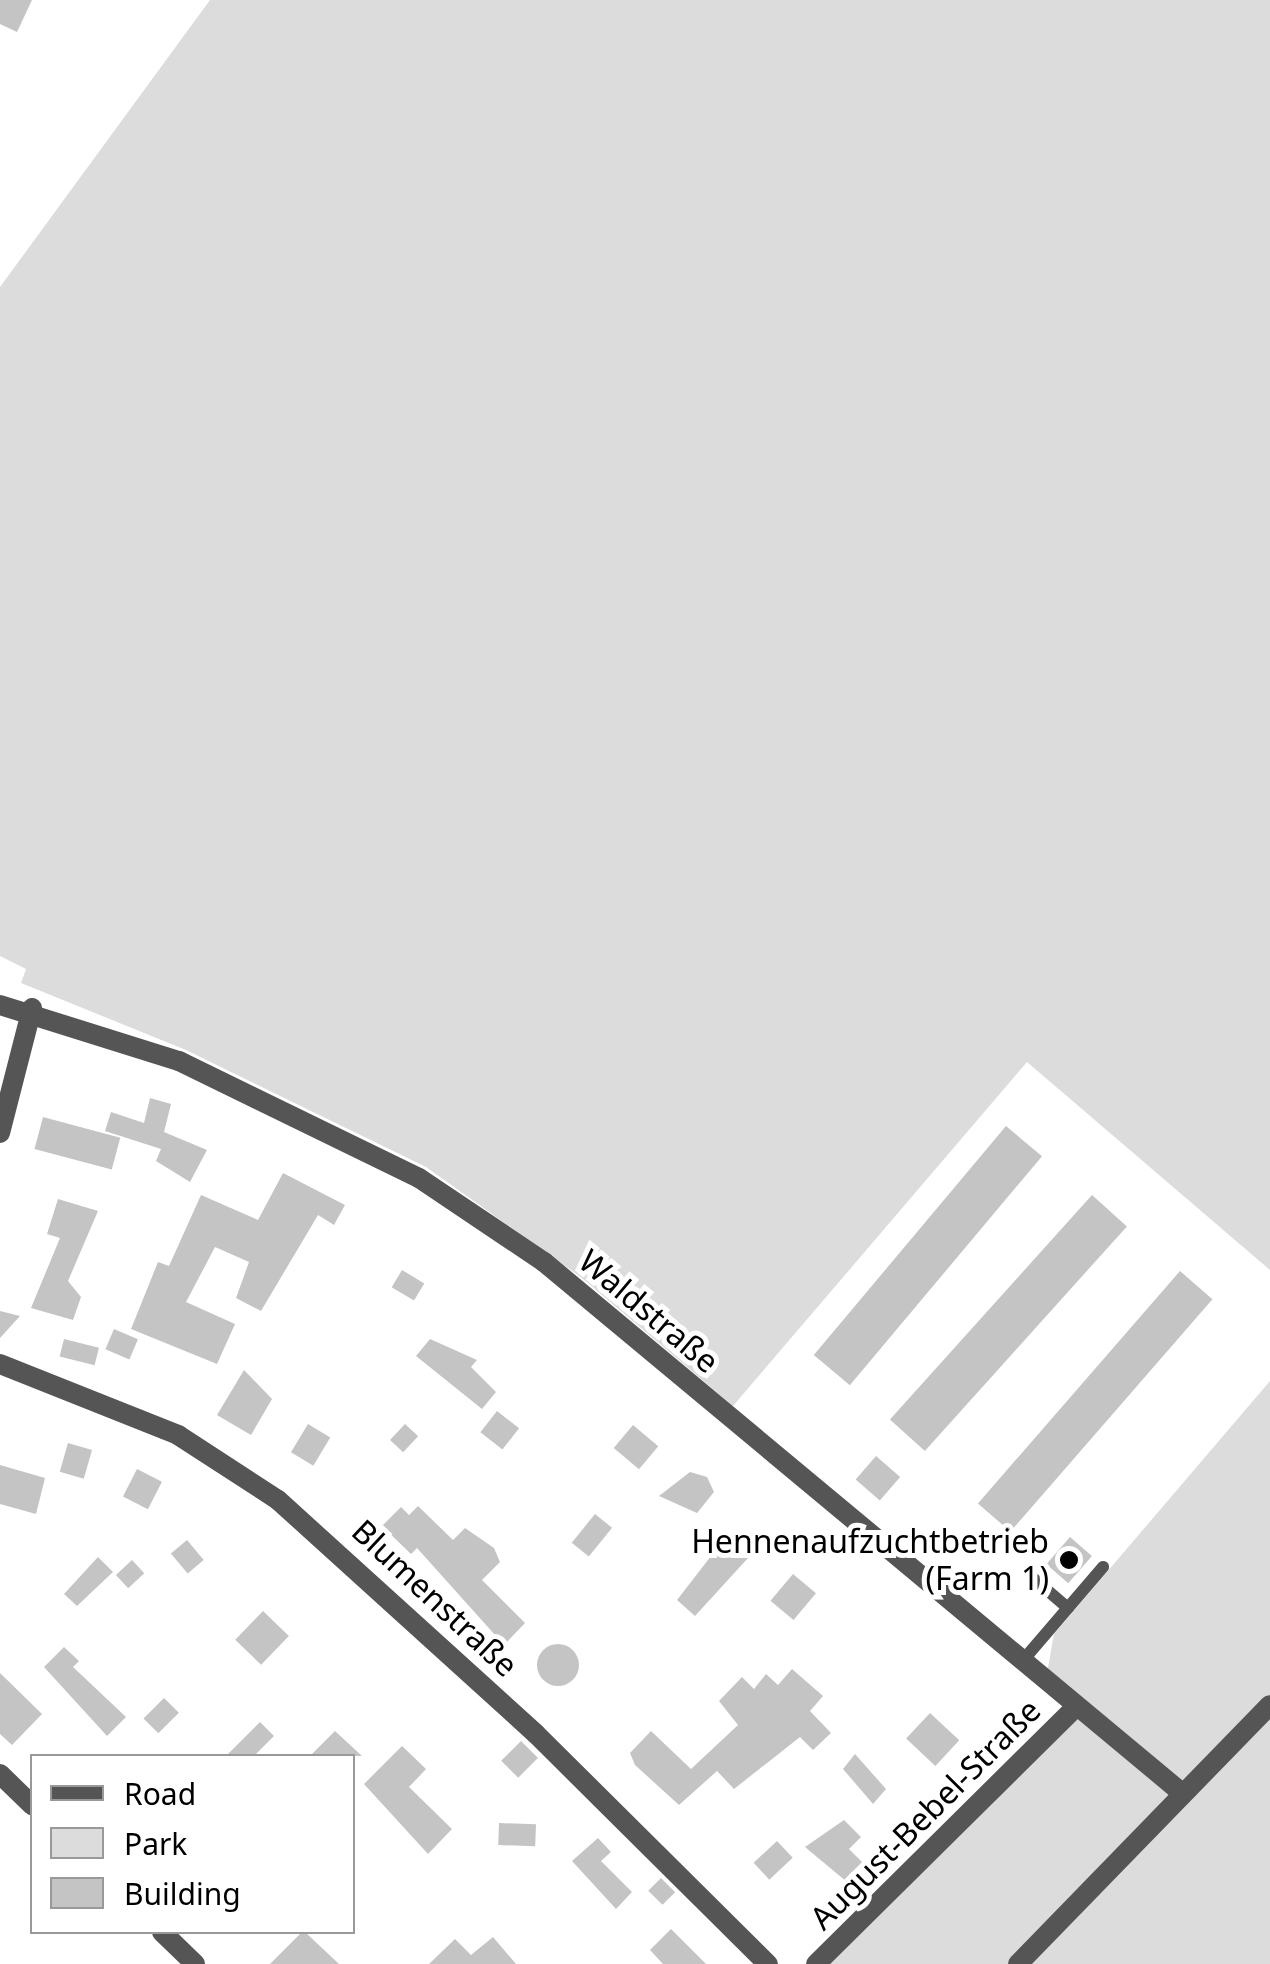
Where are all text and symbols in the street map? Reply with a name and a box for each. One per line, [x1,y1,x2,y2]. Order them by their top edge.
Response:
street label: Waldstraße [571,1241,727,1381]
street label: Blumenstraße [344,1512,526,1684]
place label: Hennenaufzuchtbetrieb (Farm 1) [691,1523,1049,1598]
marker: Hennenaufzuchtbetrieb (Farm 1) [1058,1549,1080,1571]
street label: August-Bebel-Straße [802,1691,1048,1937]
legend [30,1754,355,1934]
text: Road [124,1773,196,1814]
text: Park [124,1823,187,1864]
text: Building [124,1873,241,1914]

